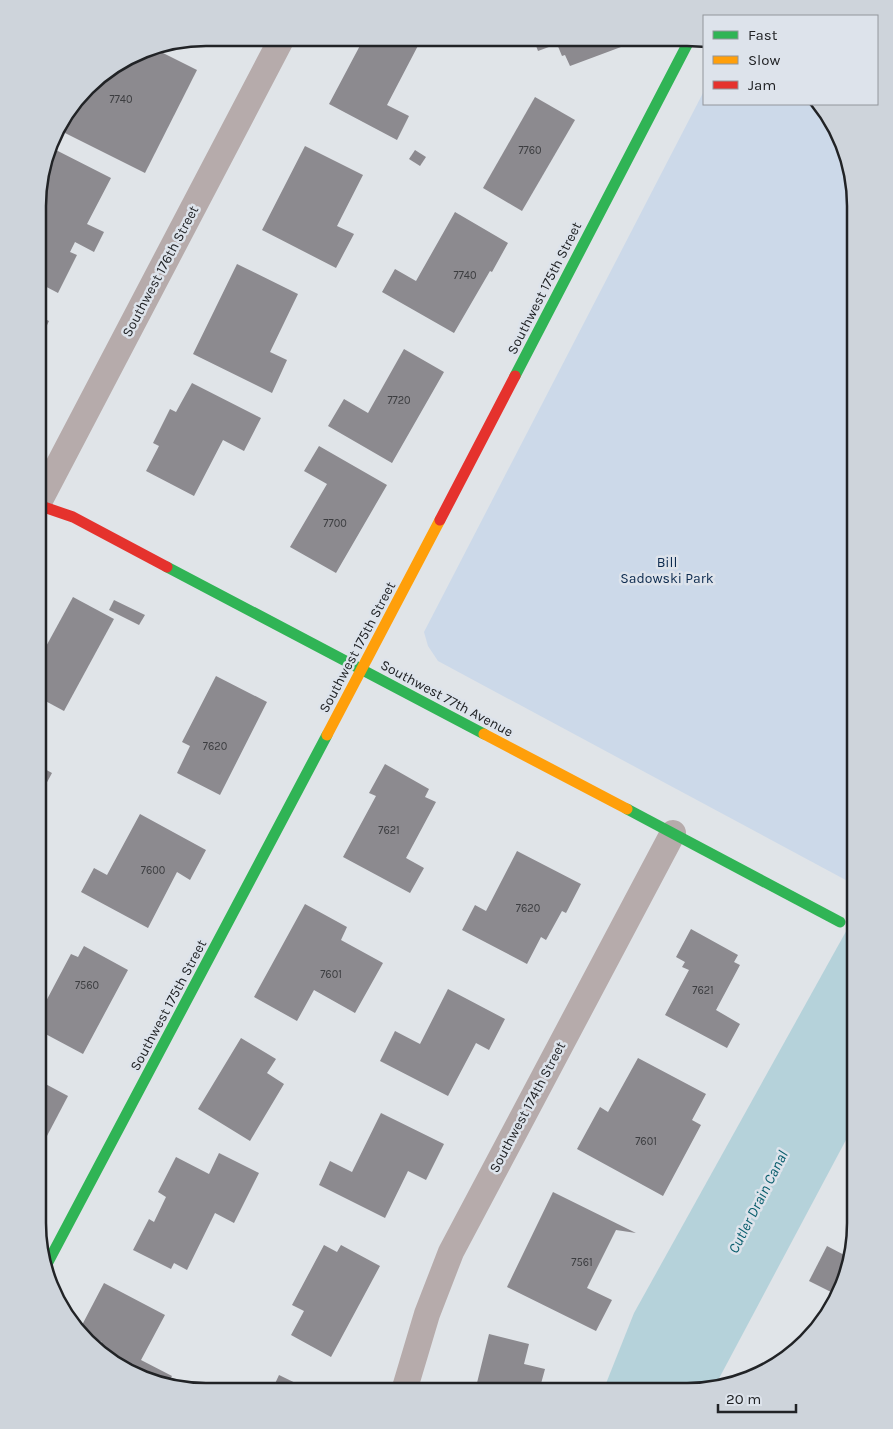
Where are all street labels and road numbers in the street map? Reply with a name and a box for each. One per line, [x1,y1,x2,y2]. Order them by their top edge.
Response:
street label: Southwest 176th Street [119,203,202,340]
street label: Southwest 175th Street [504,219,585,357]
street label: Southwest 175th Street [316,579,399,716]
street label: Southwest 77th Avenue [378,656,516,741]
street label: Southwest 175th Street [127,937,210,1074]
street label: Southwest 174th Street [486,1039,569,1176]

